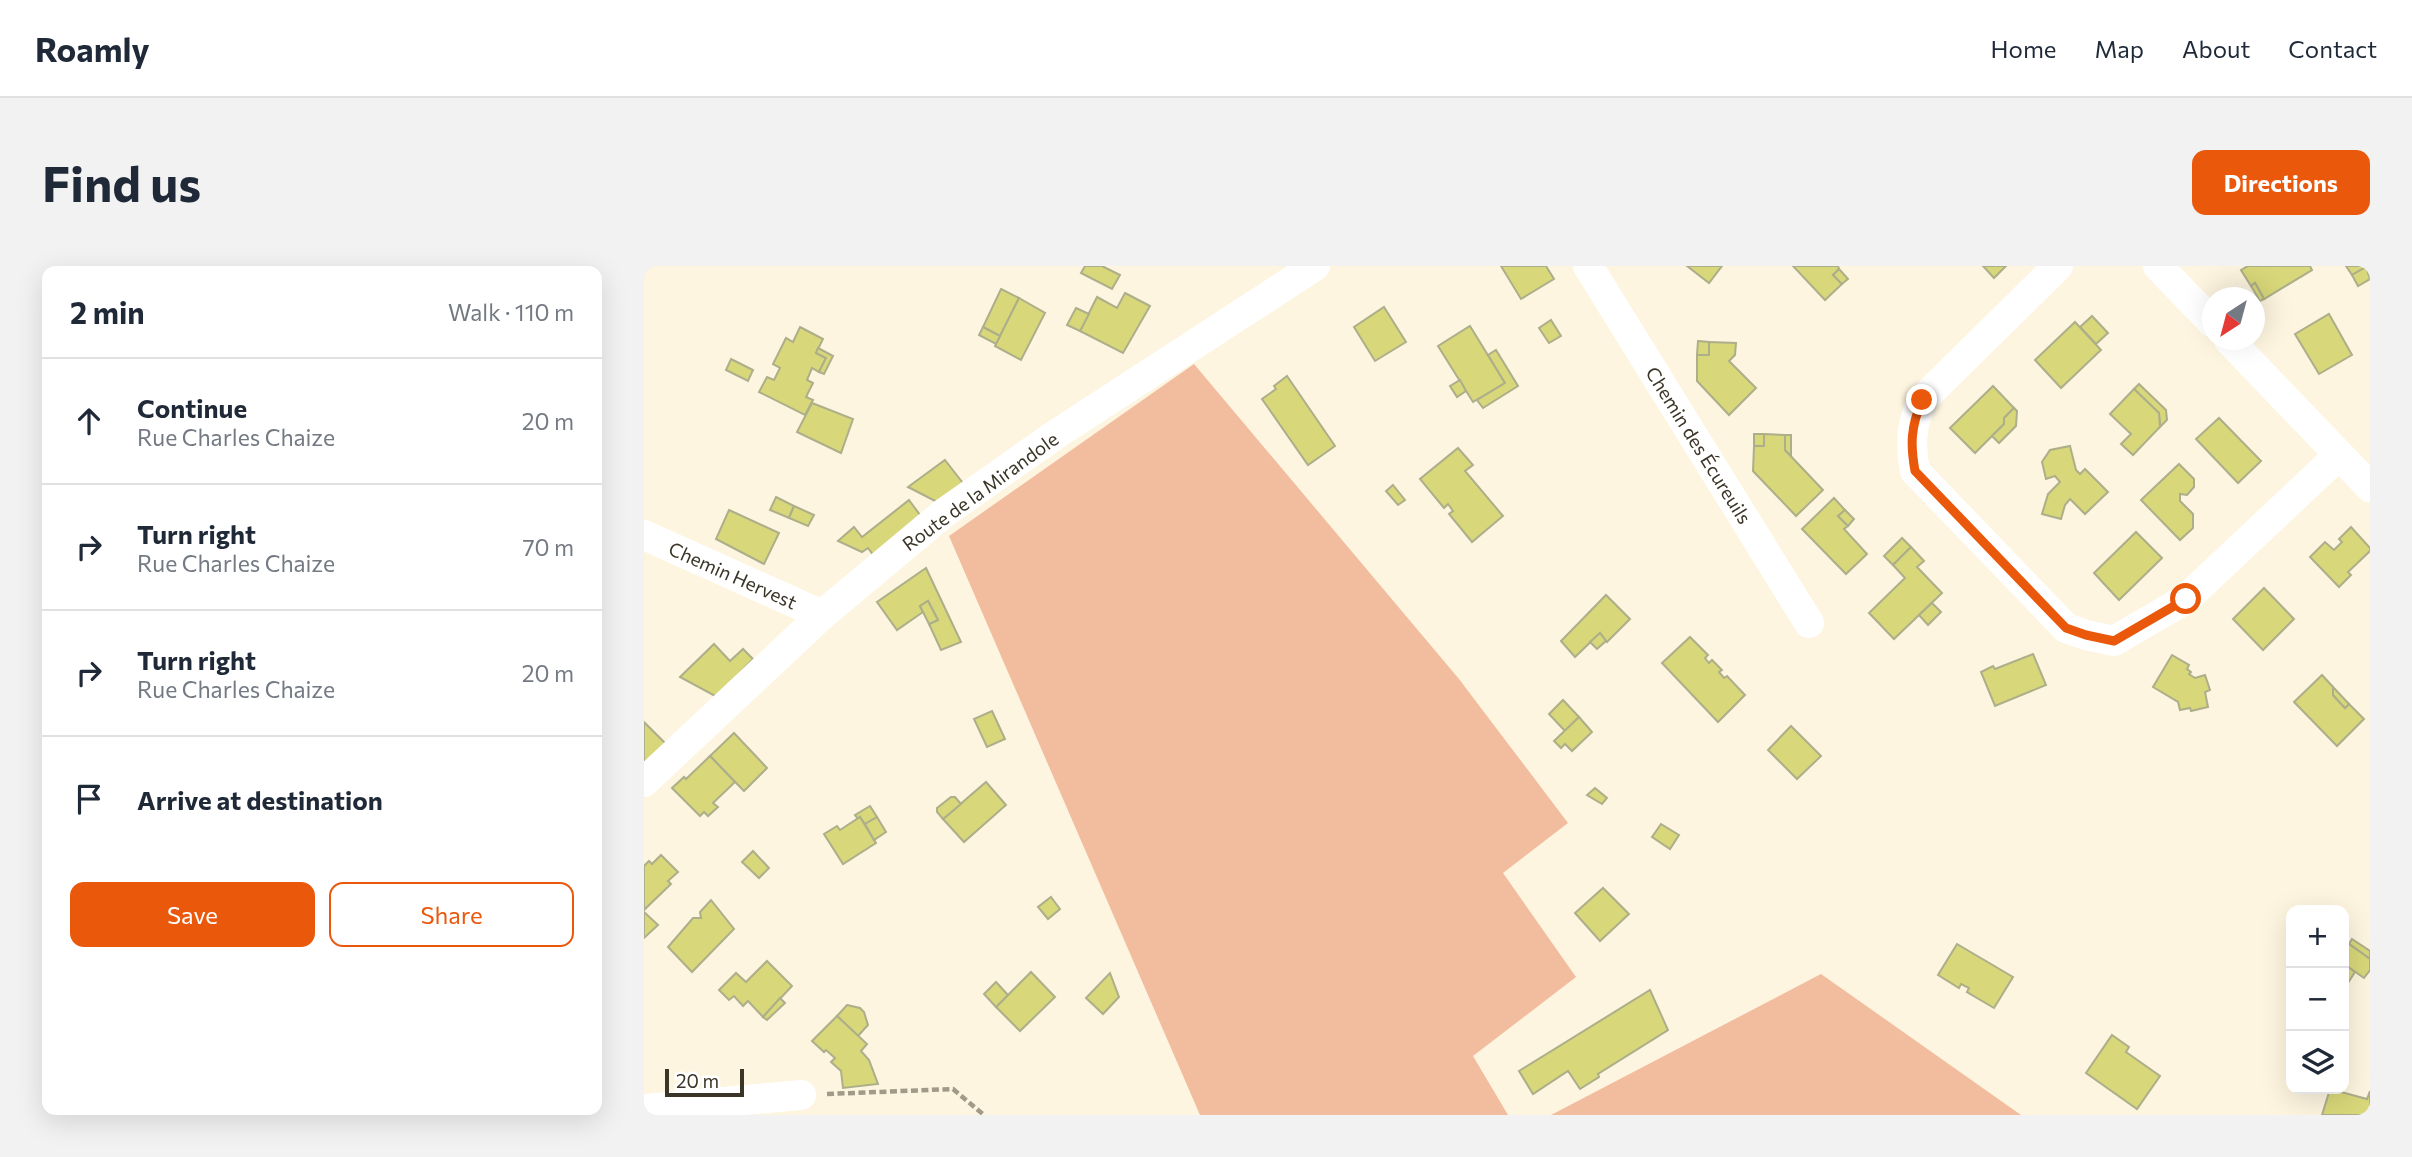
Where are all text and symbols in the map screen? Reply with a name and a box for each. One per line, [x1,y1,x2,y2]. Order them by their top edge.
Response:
text: Roamly [35,28,150,69]
text: Home [1991,34,2057,63]
text: Map [2095,34,2144,63]
text: About [2182,34,2250,63]
text: Contact [2288,34,2377,63]
button: Directions [2192,150,2370,215]
text: Find us [42,152,201,212]
north arrow [2202,287,2265,350]
text: 2 min [70,293,145,330]
text: Walk · 110 m [448,298,574,326]
street label: Chemin des Écureuils [1641,362,1757,528]
route end [1906,384,1937,415]
text: Continue [137,392,247,423]
icon: ahead [70,402,108,440]
text: 20 m [522,407,574,435]
text: Rue Charles Chaize [137,423,335,451]
street label: Route de la Mirandole [898,427,1062,555]
text: Turn right [137,518,256,549]
icon: right [70,528,108,566]
text: 70 m [522,533,574,561]
street label: Chemin Hervest [665,537,801,614]
text: Rue Charles Chaize [137,549,335,577]
route start [2170,583,2201,614]
text: Turn right [137,644,256,675]
icon: right [70,654,108,692]
text: 20 m [522,659,574,687]
text: Rue Charles Chaize [137,675,335,703]
icon: arrive [70,780,108,818]
text: Arrive at destination [137,784,383,815]
button: Save [70,882,315,947]
button: Share [329,882,574,947]
map controls [2286,905,2349,1094]
button: + [2286,905,2349,968]
button: − [2286,968,2349,1031]
button: layers [2286,1031,2349,1094]
scale bar [665,1066,744,1098]
text: 20 m [676,1069,719,1092]

